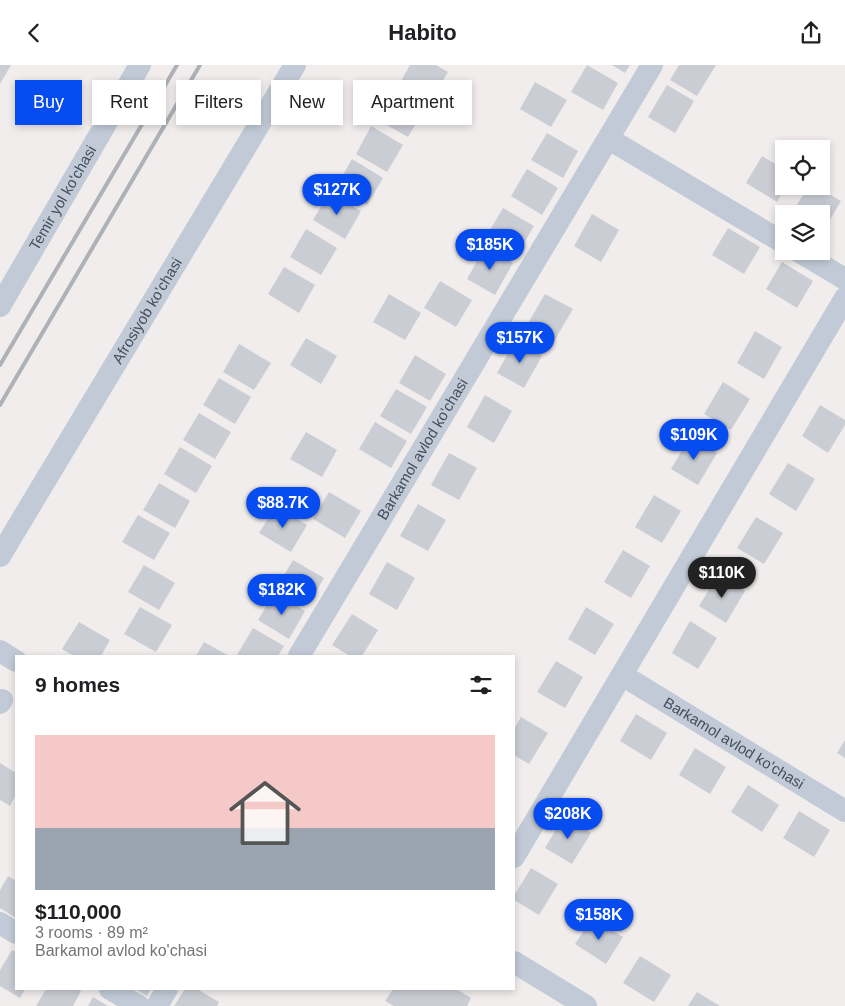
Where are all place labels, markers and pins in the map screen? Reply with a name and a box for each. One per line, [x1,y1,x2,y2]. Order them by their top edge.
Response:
pin: $127K [302,173,372,216]
pin: $185K [455,229,525,271]
pin: $157K [485,321,555,364]
pin: $109K [659,419,729,461]
pin: $88.7K [242,487,324,529]
pin: $110K [687,557,757,599]
pin: $182K [247,573,317,616]
pin: $208K [533,797,603,840]
pin: $158K [564,899,634,941]

